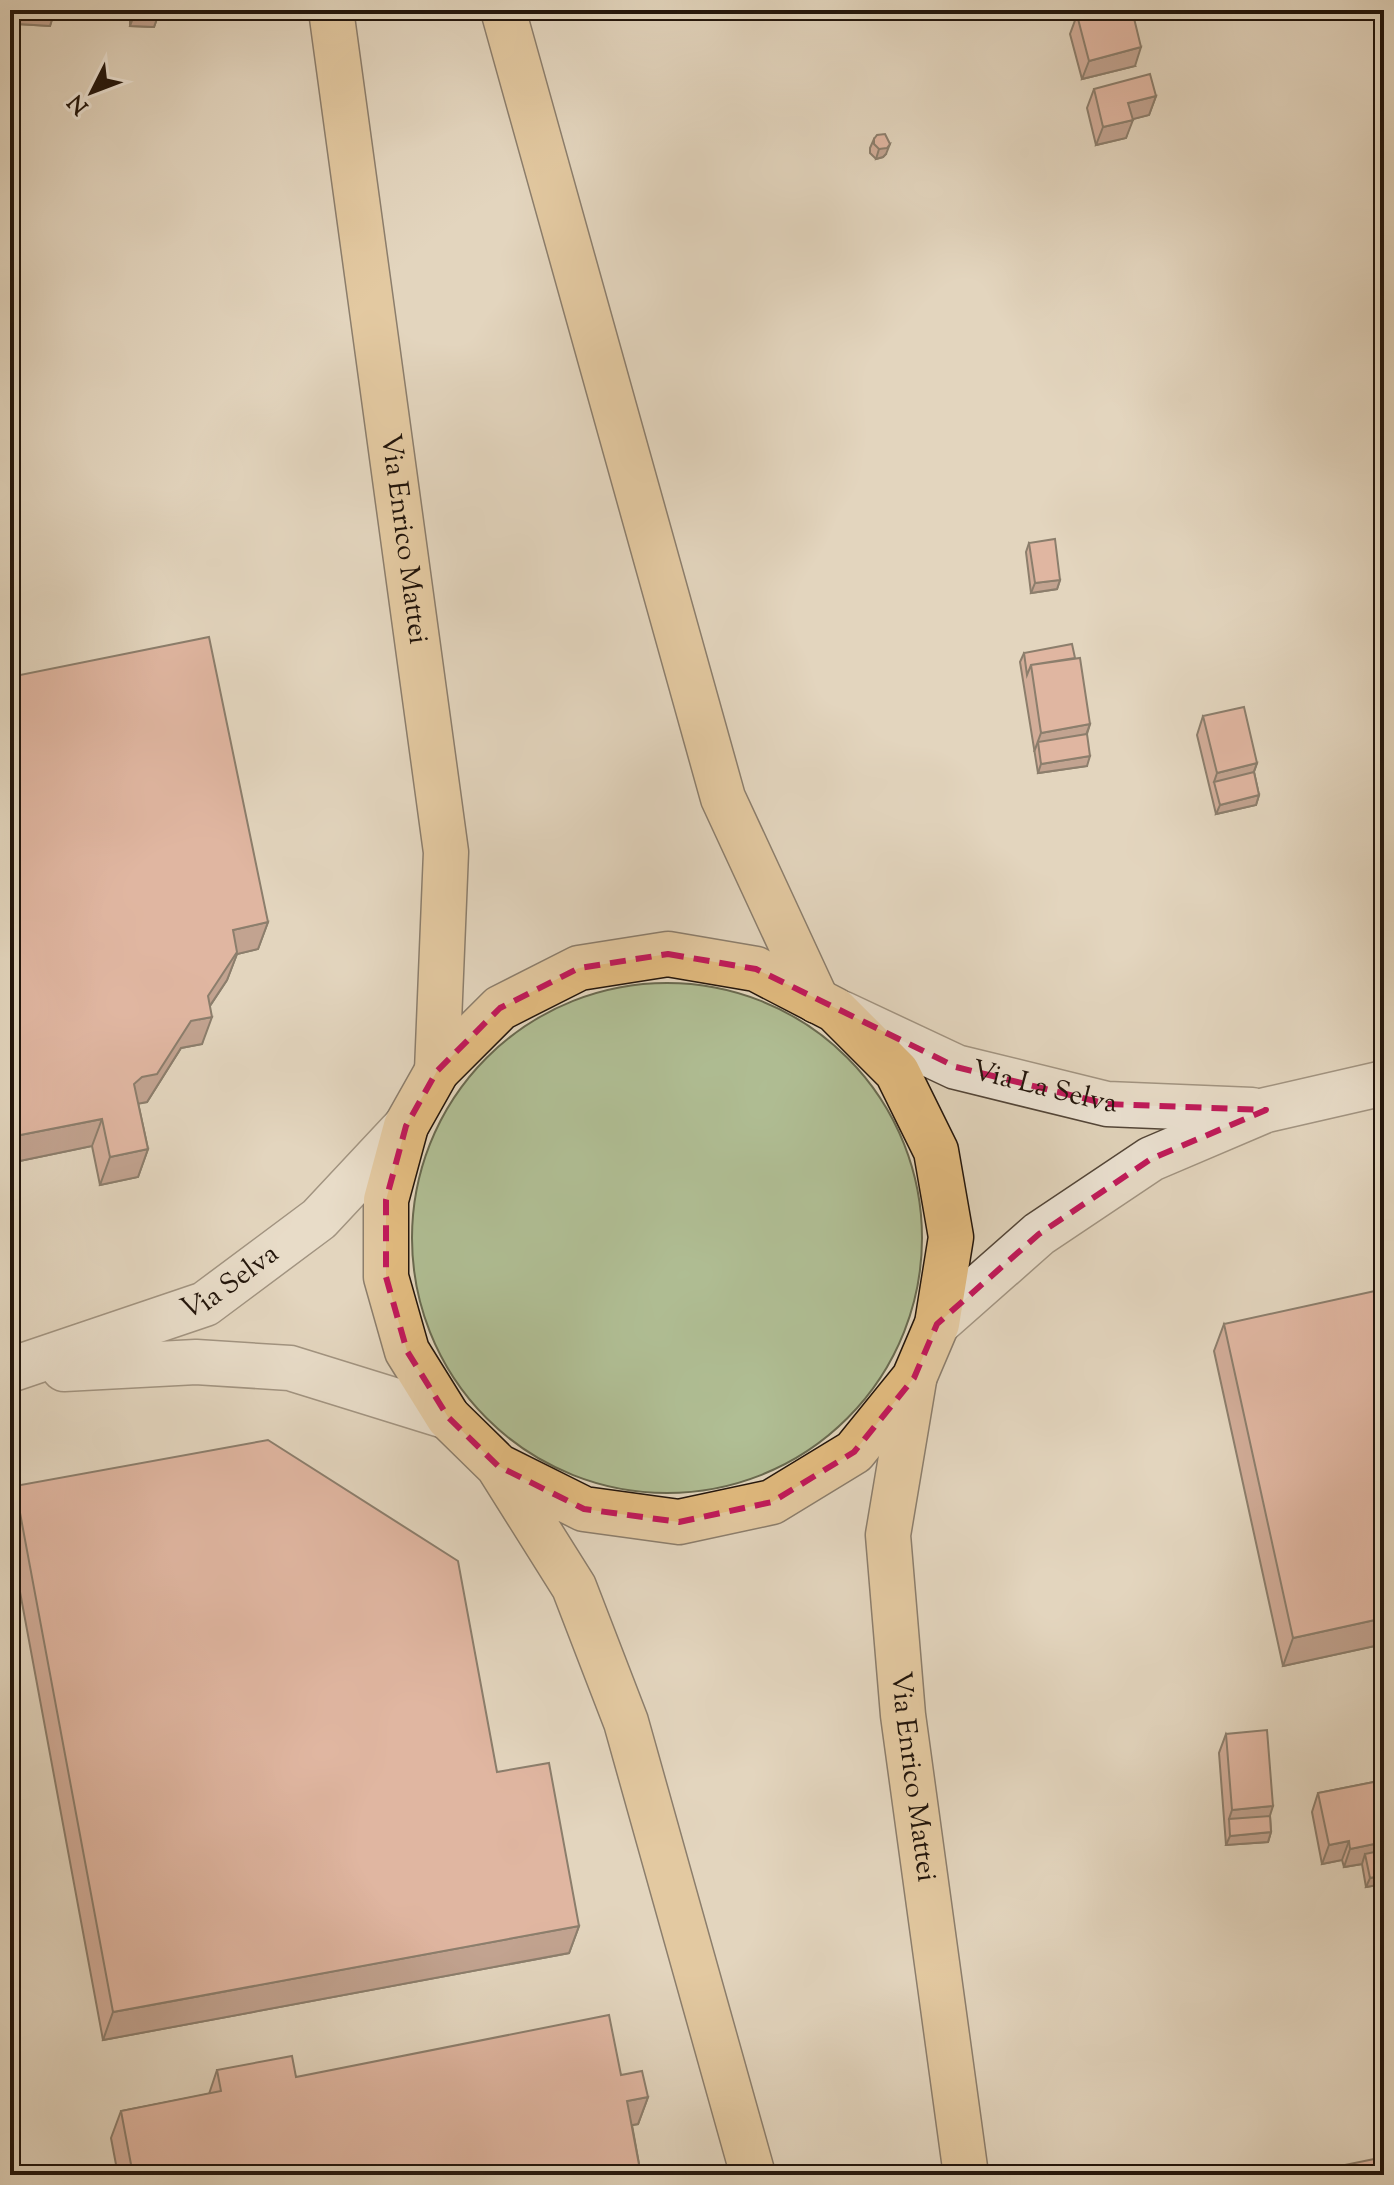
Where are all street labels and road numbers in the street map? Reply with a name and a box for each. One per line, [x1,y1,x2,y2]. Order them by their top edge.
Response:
street label: Via Enrico Mattei [369,431,437,647]
street label: Via La Selva [968,1052,1118,1124]
street label: Via Selva [176,1235,288,1331]
street label: Via Enrico Mattei [879,1670,946,1884]

